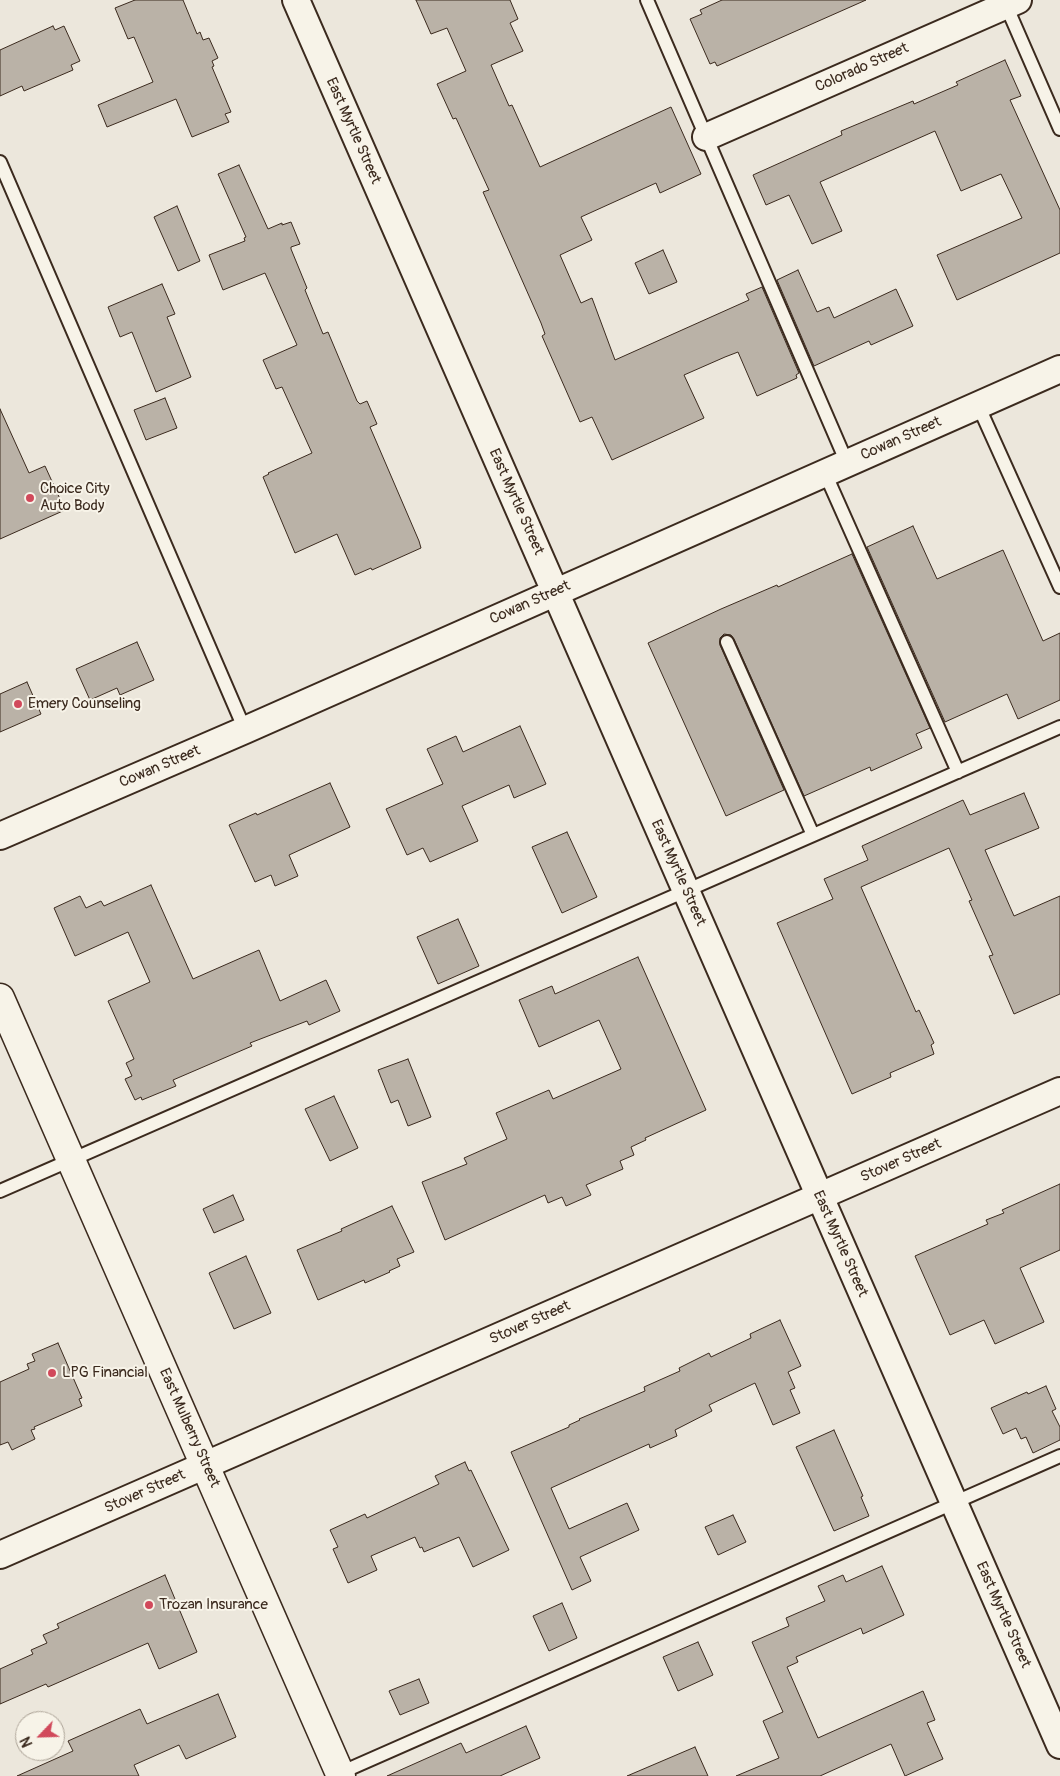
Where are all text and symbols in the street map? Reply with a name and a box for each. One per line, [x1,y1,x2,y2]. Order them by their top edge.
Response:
street label: Colorado Street [813,39,911,97]
street label: East Myrtle Street [322,75,384,187]
street label: Cowan Street [858,413,944,465]
street label: East Myrtle Street [485,446,547,558]
place label: Choice City Auto Body [40,480,110,515]
marker: Choice City Auto Body [24,492,36,504]
street label: Cowan Street [487,577,573,629]
place label: Emery Counseling [28,695,141,713]
marker: Emery Counseling [12,698,24,710]
street label: Cowan Street [117,742,203,792]
street label: East Myrtle Street [647,817,709,929]
street label: Stover Street [858,1135,944,1187]
street label: East Myrtle Street [809,1188,871,1300]
street label: Stover Street [487,1297,573,1349]
place label: LPG Financial [62,1364,148,1382]
street label: East Mulberry Street [155,1366,223,1490]
marker: LPG Financial [46,1367,58,1379]
street label: Stover Street [102,1466,188,1518]
street label: East Myrtle Street [972,1559,1034,1671]
place label: Trozan Insurance [159,1596,268,1614]
marker: Trozan Insurance [143,1599,155,1611]
north arrow [15,1711,65,1761]
text: N [17,1734,36,1750]

